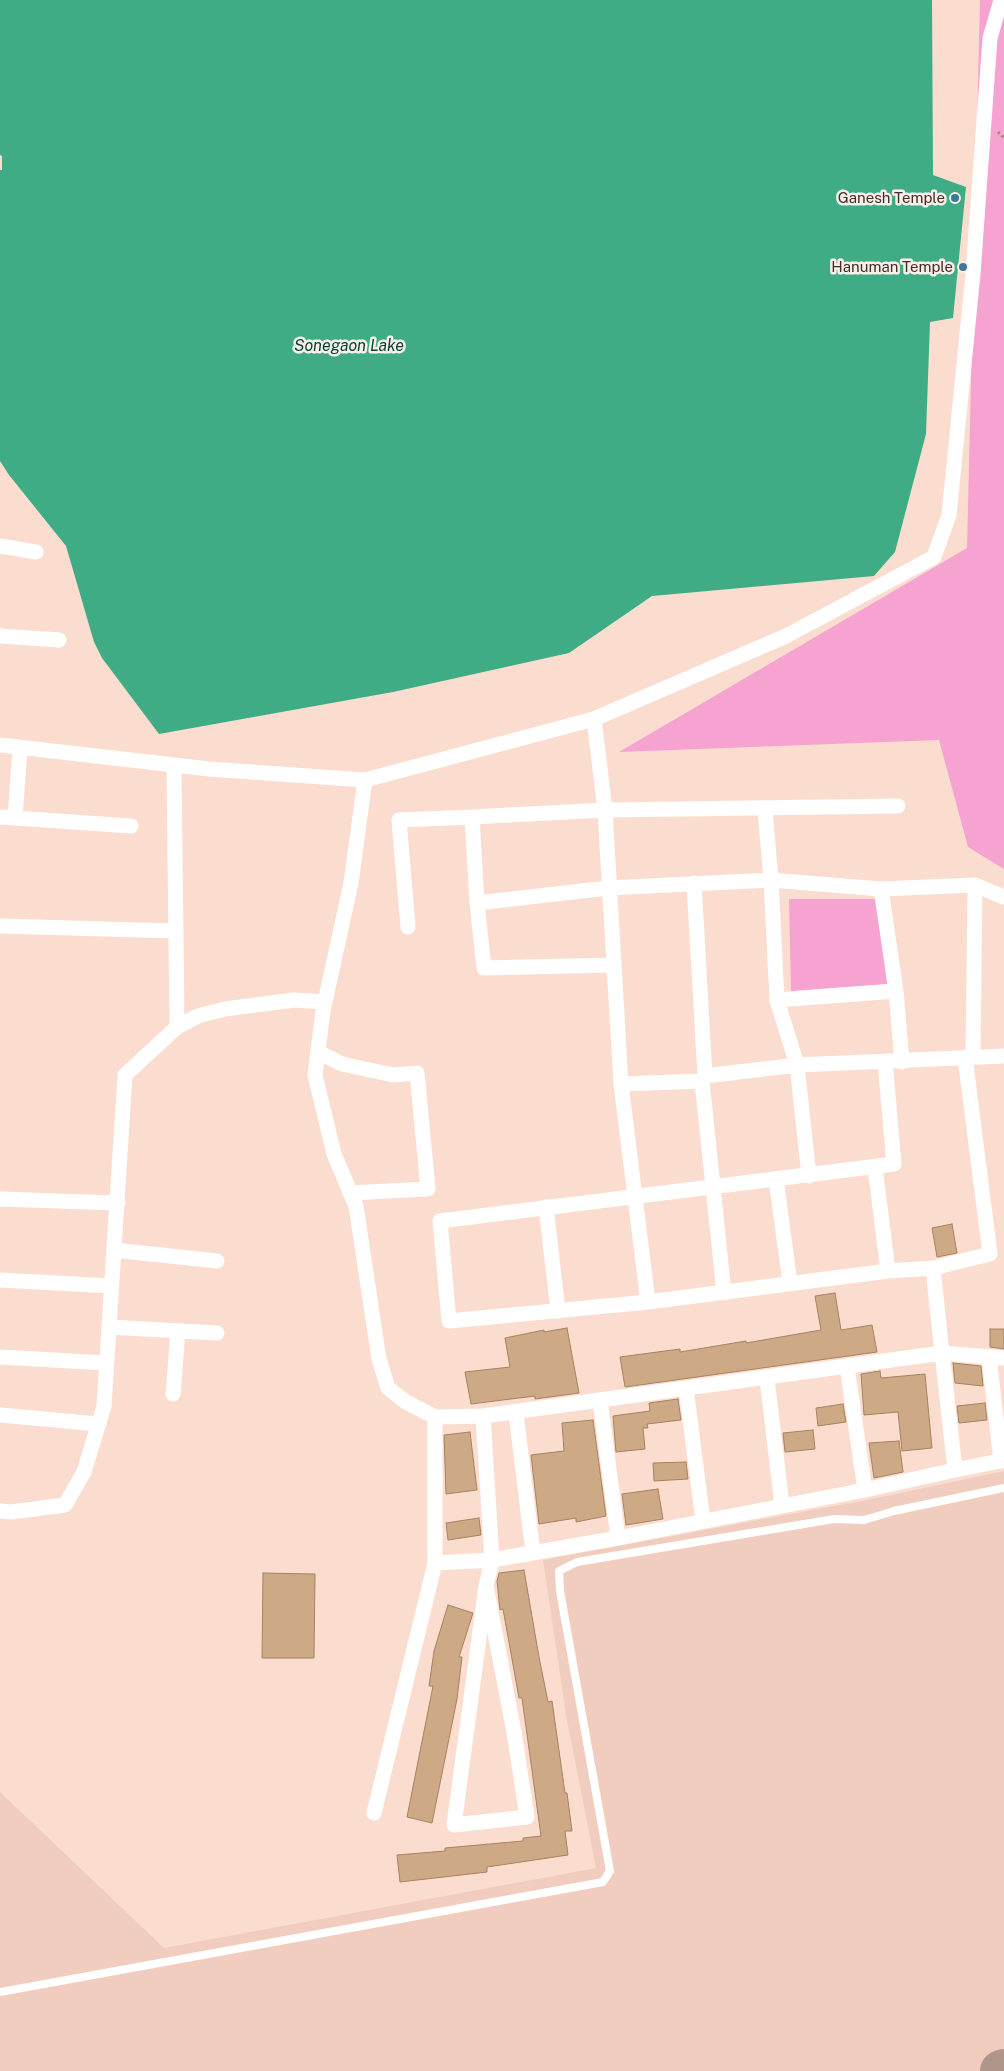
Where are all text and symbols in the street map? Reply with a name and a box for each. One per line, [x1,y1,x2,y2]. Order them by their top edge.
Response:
place label: Ganesh Temple [838,189,945,207]
marker: Ganesh Temple [949,192,961,204]
place label: Hanuman Temple [831,258,953,276]
marker: Hanuman Temple [957,261,969,273]
water label: Sonegaon Lake [294,336,404,356]

